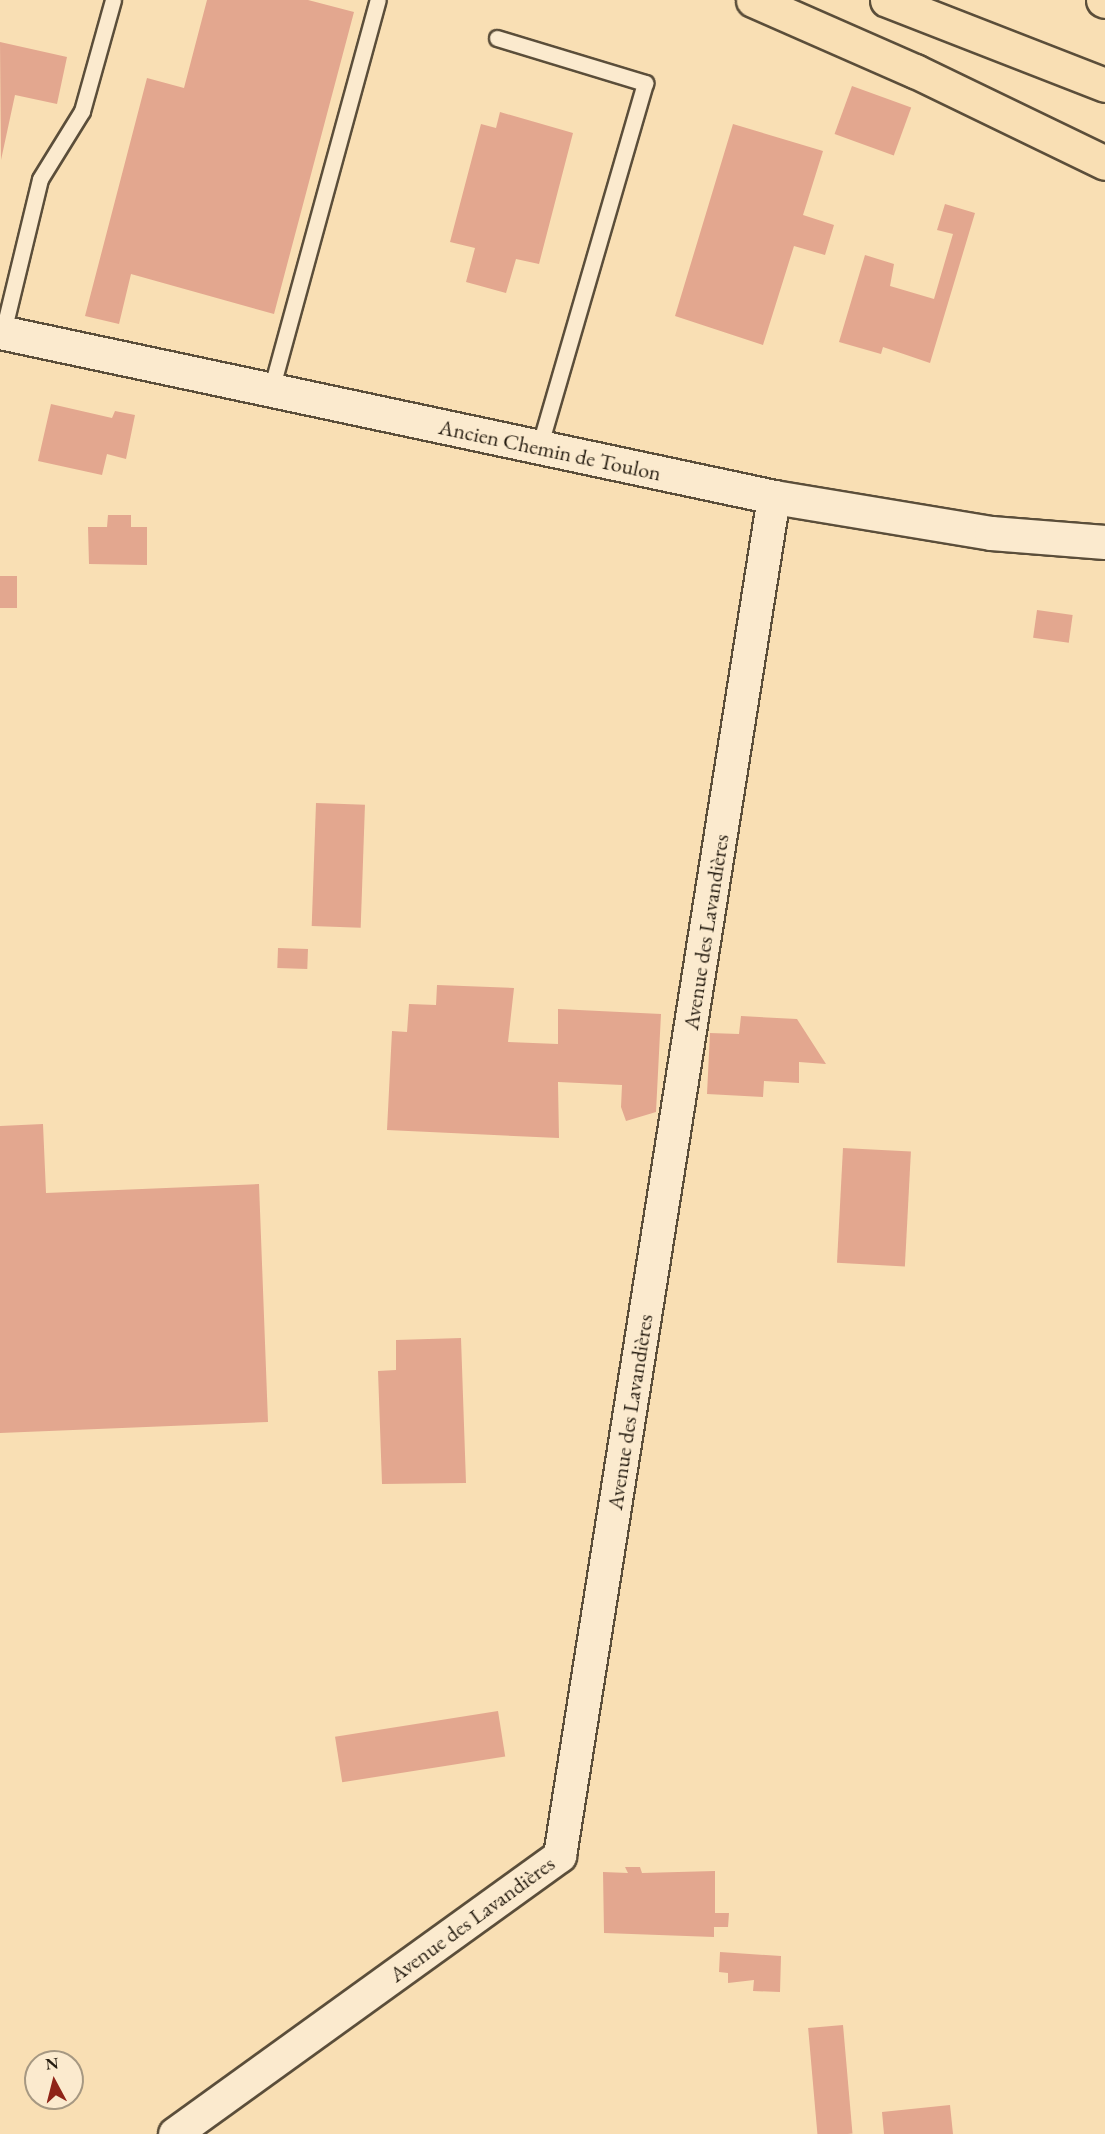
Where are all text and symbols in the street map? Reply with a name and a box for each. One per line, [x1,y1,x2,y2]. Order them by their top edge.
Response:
street label: Ancien Chemin de Toulon [436,414,664,486]
street label: Avenue des Lavandières [677,832,735,1032]
street label: Avenue des Lavandières [601,1312,659,1512]
street label: Avenue des Lavandières [384,1850,560,1988]
north arrow [24,2050,84,2110]
text: N [44,2052,60,2075]

